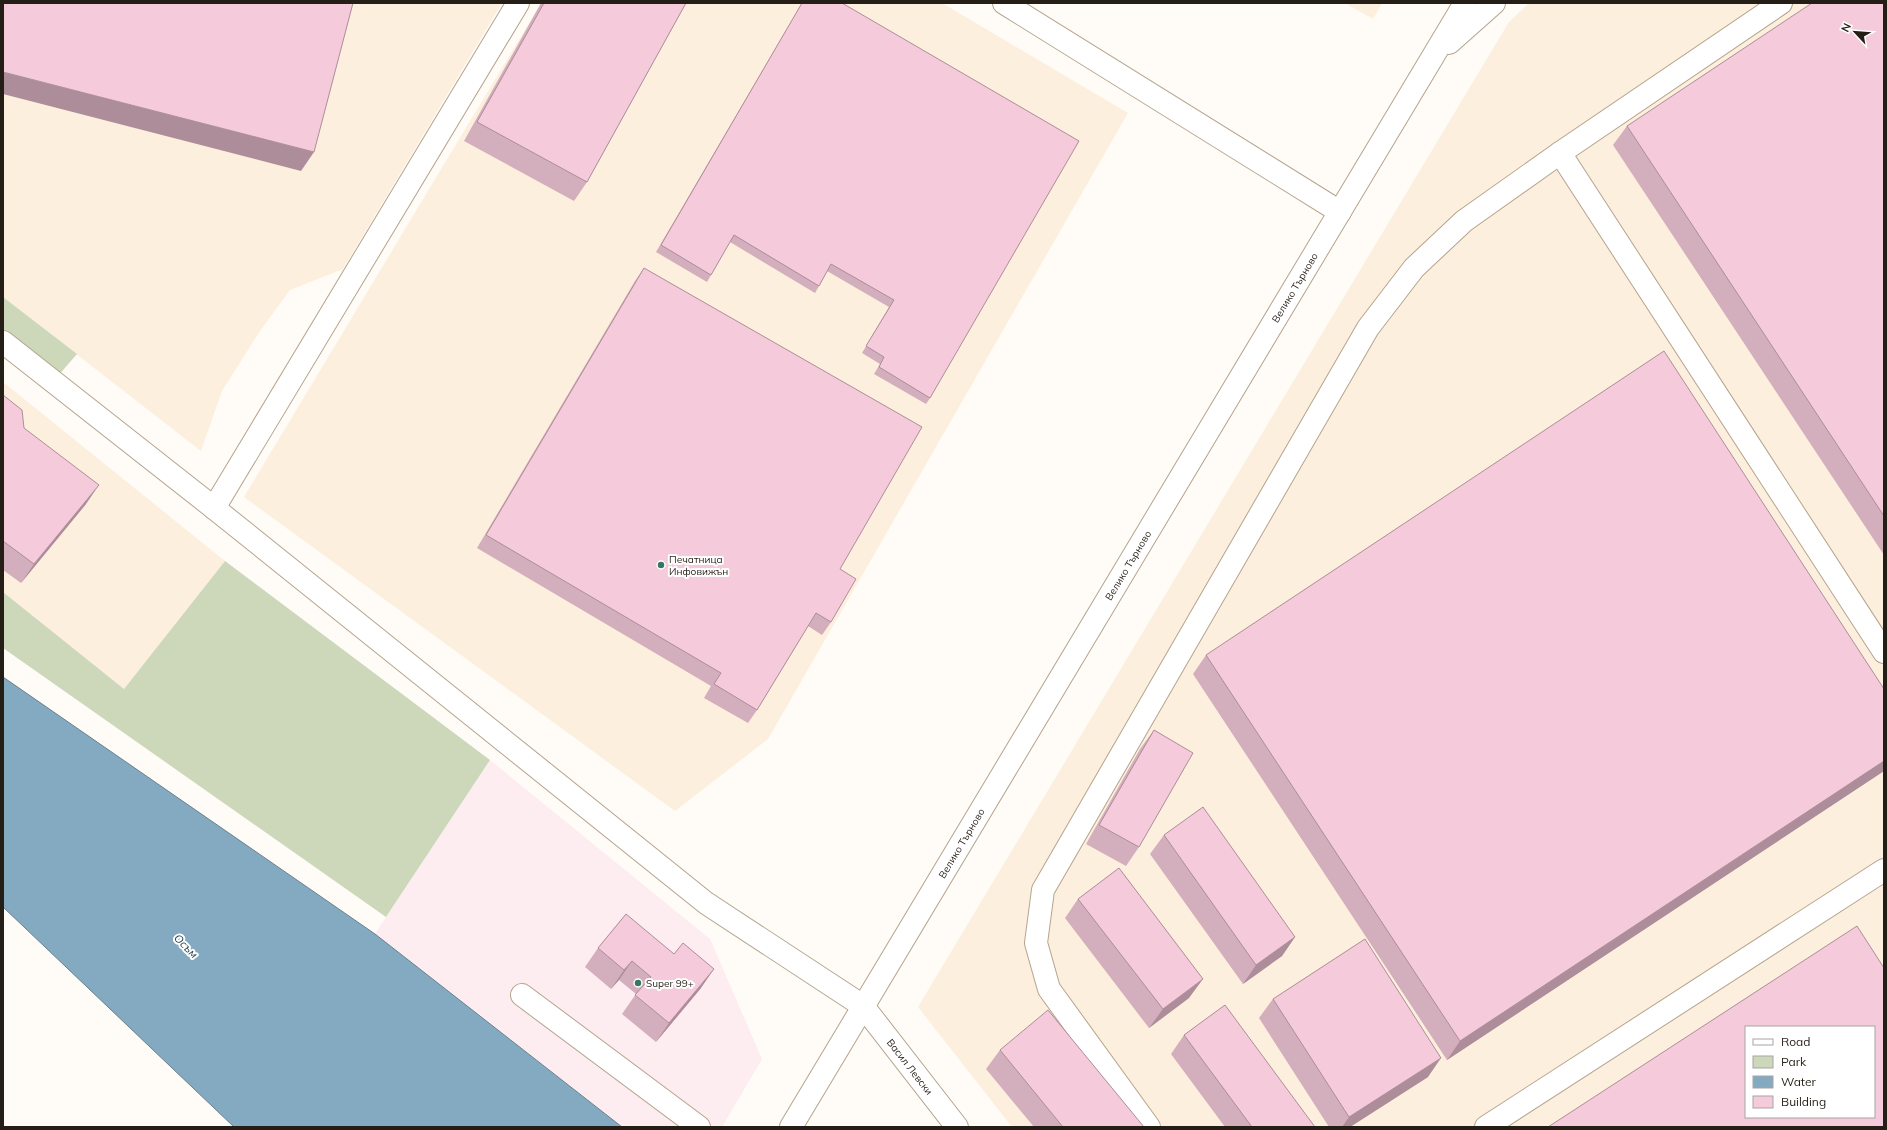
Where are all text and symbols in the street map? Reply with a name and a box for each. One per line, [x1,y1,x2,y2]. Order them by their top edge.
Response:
north arrow [1835,12,1875,52]
text: N [1838,21,1854,34]
street label: Велико Търново [1269,250,1321,325]
street label: Велико Търново [1102,528,1154,603]
place label: Печатница Инфовижън [669,553,728,578]
marker: Печатница Инфовижън [656,560,666,570]
street label: Велико Търново [936,806,988,881]
water label: Осъм [171,931,201,961]
place label: Super 99+ [646,977,694,990]
marker: Super 99+ [633,978,643,988]
legend [1745,1026,1875,1118]
text: Road [1781,1034,1810,1049]
street label: Васил Левски [884,1036,936,1098]
text: Park [1781,1054,1807,1069]
text: Water [1781,1074,1817,1089]
text: Building [1781,1094,1826,1109]

